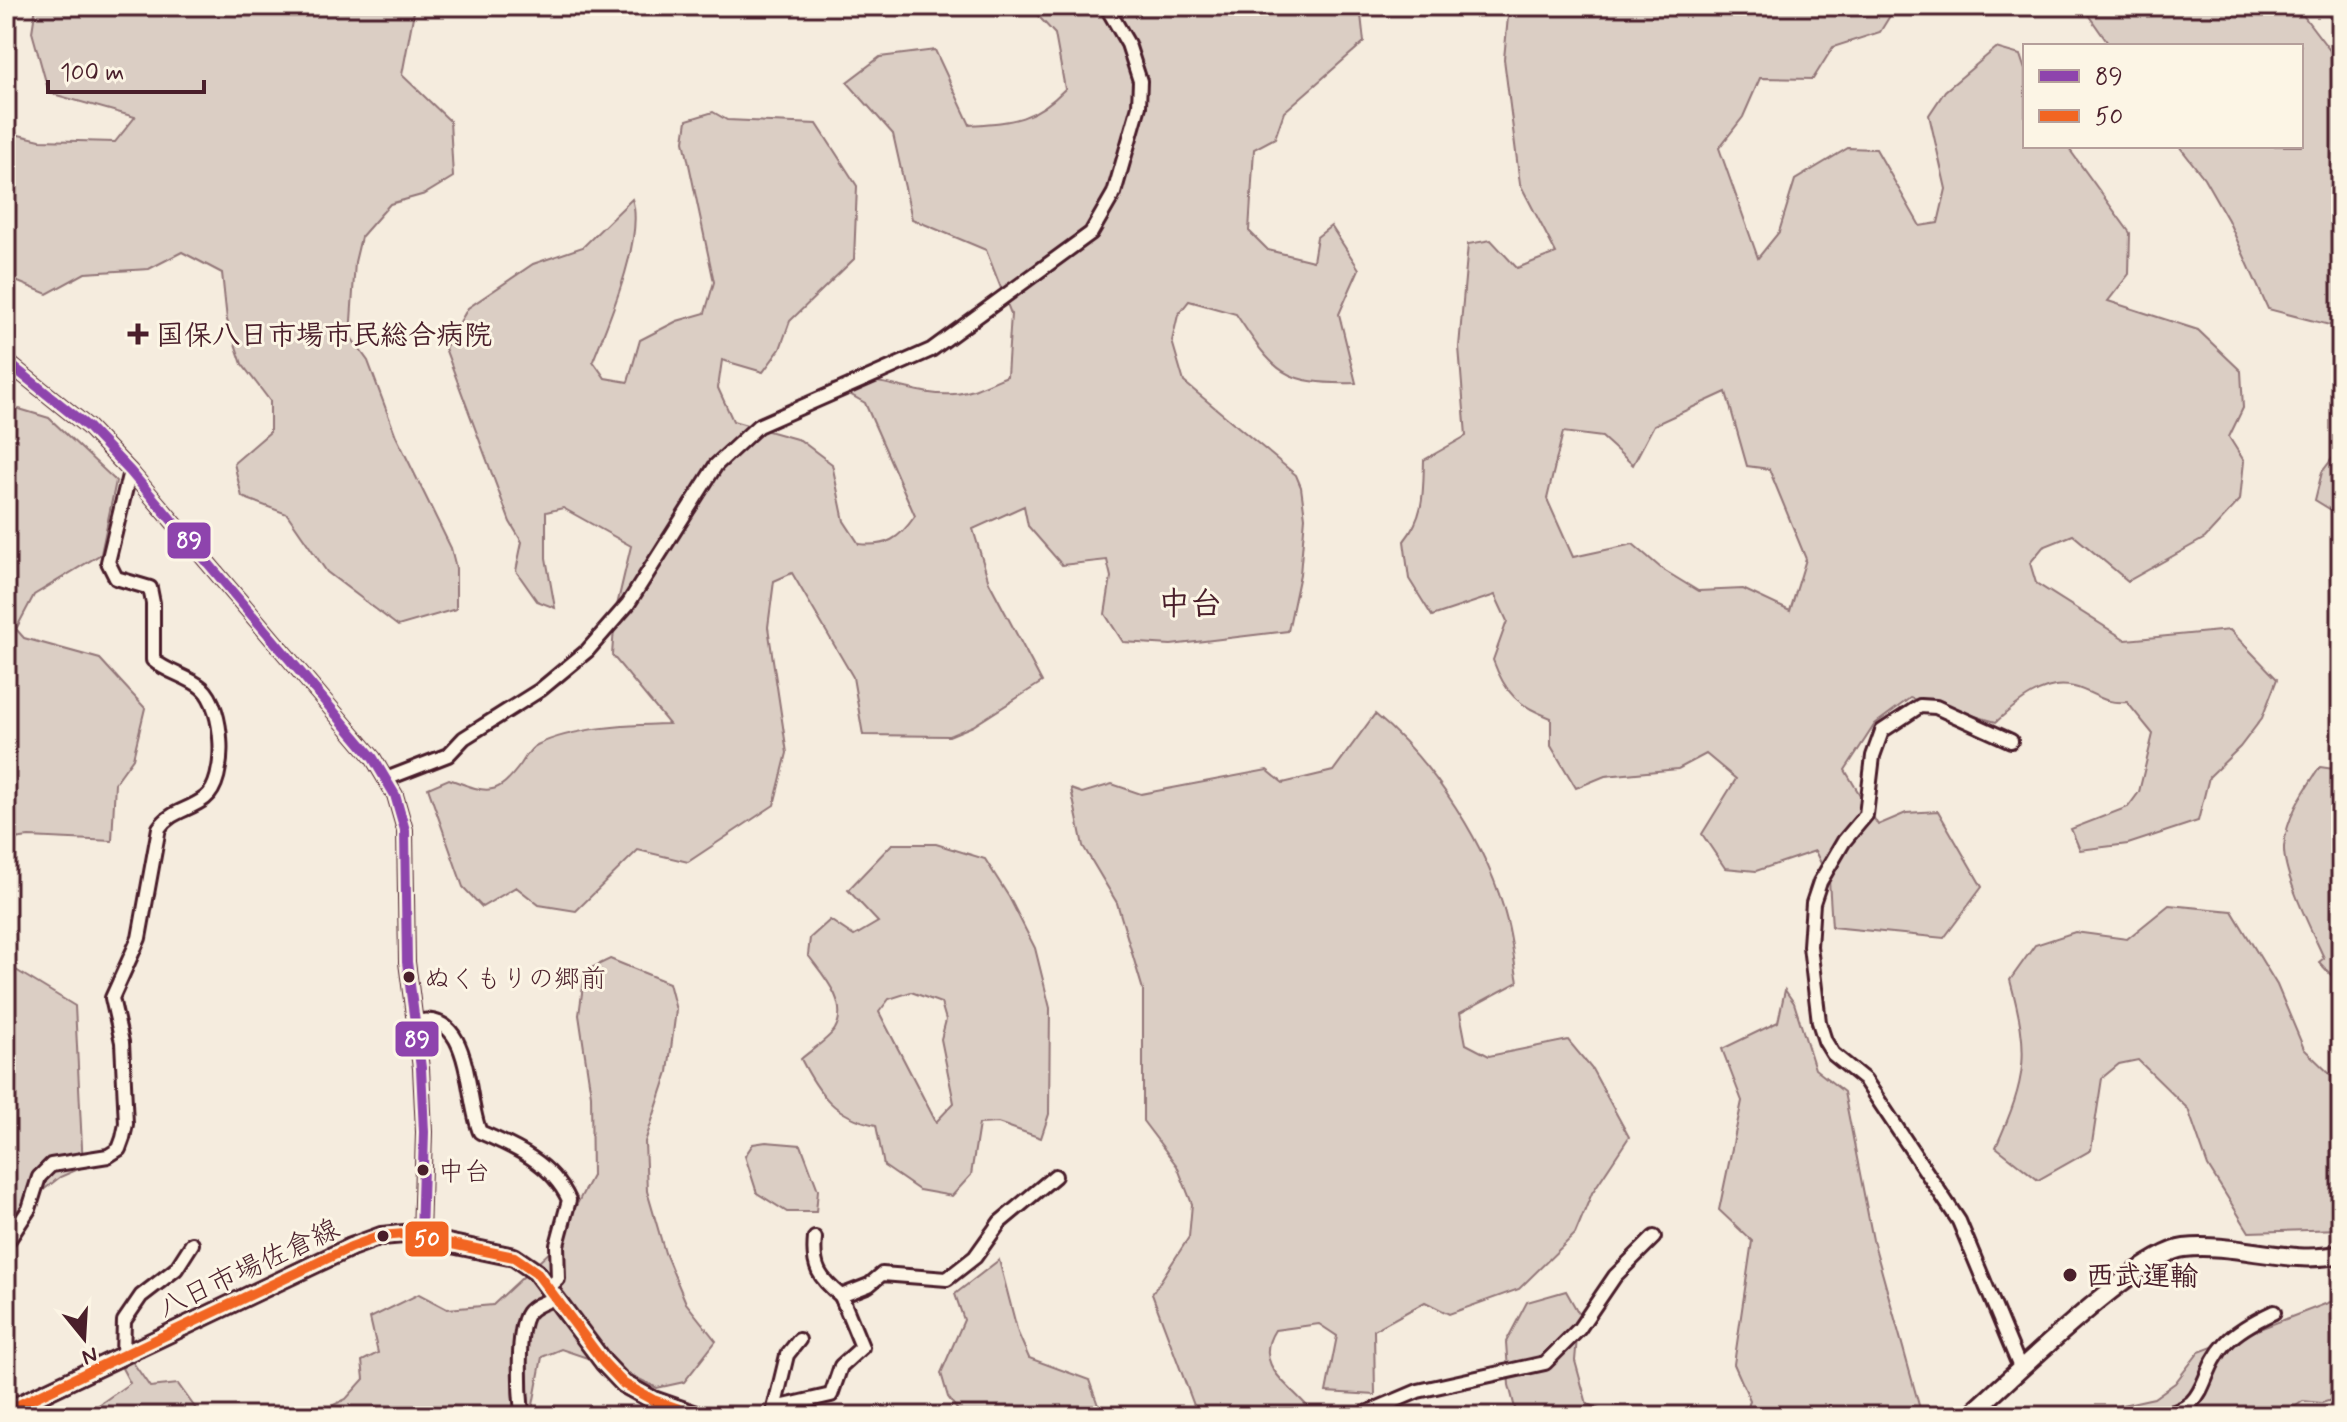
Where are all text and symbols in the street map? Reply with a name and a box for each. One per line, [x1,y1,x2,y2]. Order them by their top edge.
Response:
scale bar [48,44,204,94]
legend [2023,44,2303,148]
text: 100 m [60,58,124,89]
text: 89 [2095,62,2123,93]
text: 50 [2095,102,2123,133]
place label: 国保八日市場市民総合病院 [156,318,492,355]
marker: 国保八日市場市民総合病院 [127,323,149,345]
line badge: 89 [166,521,212,560]
text: 89 [176,528,202,556]
district label: 中台 [1158,584,1222,626]
place label: ぬくもりの郷前 [424,963,606,997]
marker: ぬくもりの郷前 [401,969,417,985]
line badge: 89 [394,1020,440,1058]
text: 89 [404,1027,430,1055]
place label: 中台 [438,1156,490,1190]
marker: 中台 [415,1162,431,1178]
street label: 八日市場佐倉線 [152,1211,346,1327]
line badge: 50 [404,1220,450,1258]
text: 50 [414,1226,440,1254]
unlabelled marker [375,1228,391,1244]
place label: 西武運輸 [2086,1259,2198,1296]
marker: 西武運輸 [2061,1266,2079,1284]
north arrow [44,1298,124,1378]
text: N [78,1340,101,1371]

